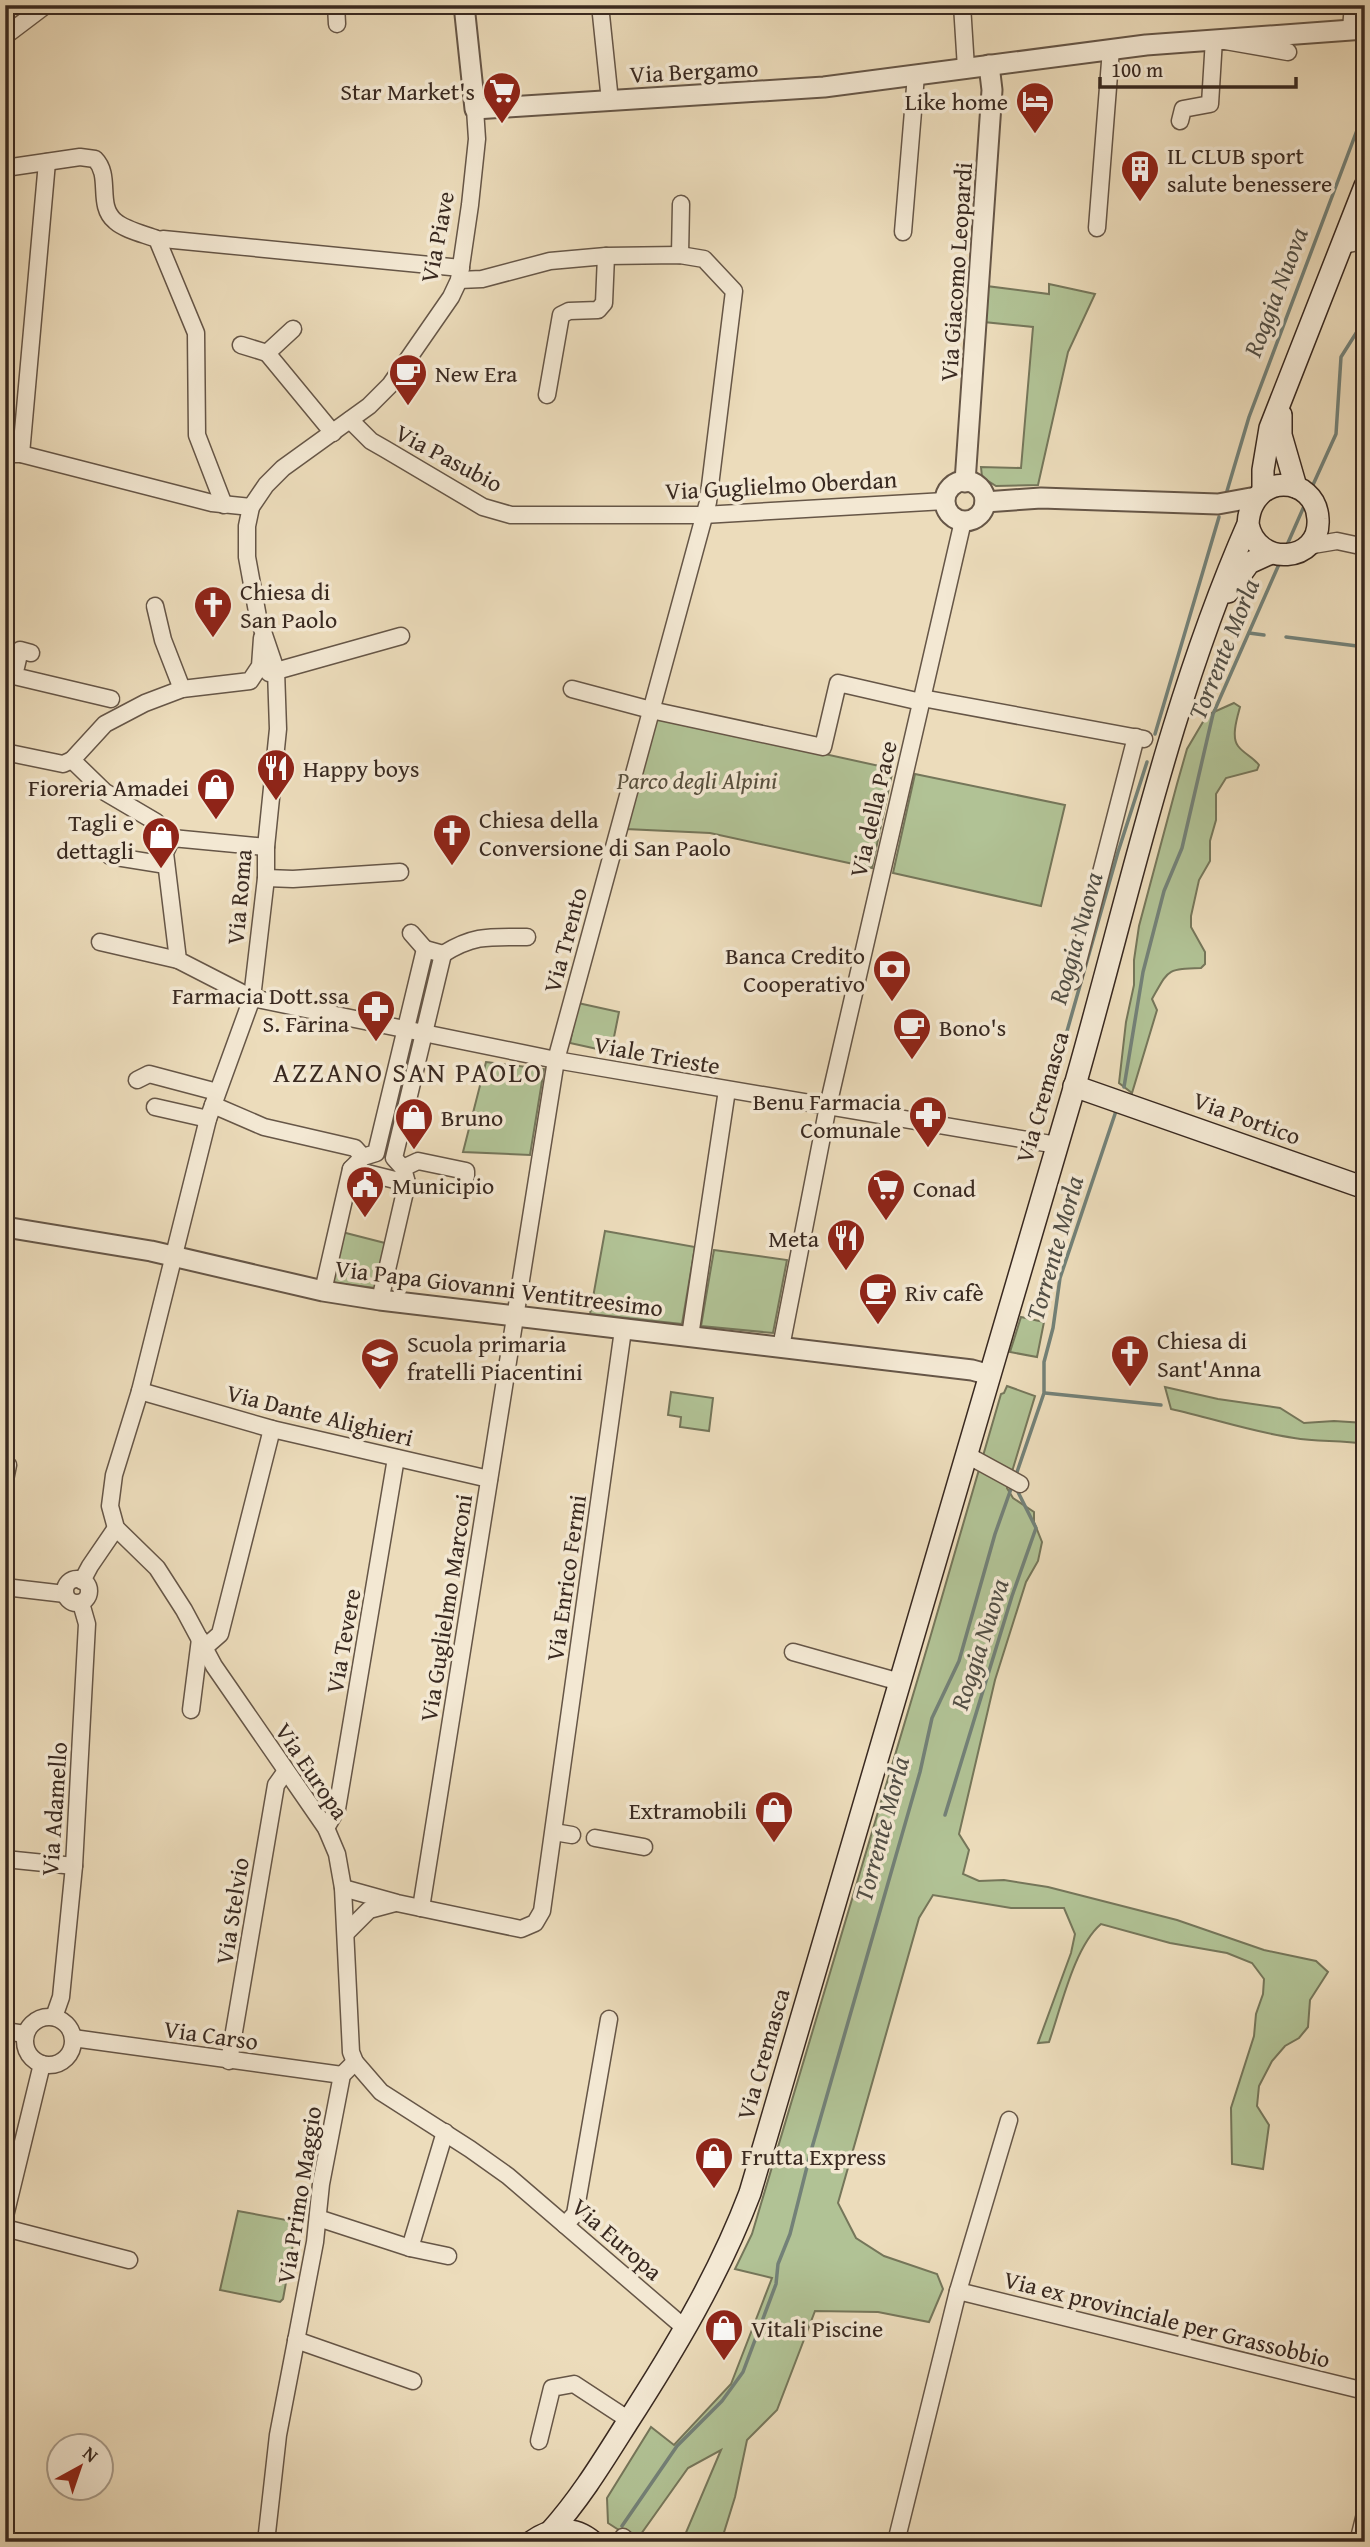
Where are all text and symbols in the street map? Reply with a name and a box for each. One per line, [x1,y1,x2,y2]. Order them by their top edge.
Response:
scale bar [1100,46,1296,90]
street label: Via Bergamo [629,50,759,92]
text: 100 m [1111,54,1163,85]
supermarket icon: Star Market's [481,70,523,125]
place label: Star Market's [340,74,475,109]
hotel icon: Like home [1014,80,1056,135]
place label: Like home [905,84,1008,119]
place label: IL CLUB sport salute benessere [1167,138,1332,201]
building icon: IL CLUB sport salute benessere [1119,148,1161,203]
street label: Via Giacomo Leopardi [931,161,981,383]
street label: Via Piave [411,188,463,286]
water label: Roggia Nuova [1232,222,1318,363]
cafe icon: New Era [387,352,429,407]
place label: New Era [435,356,518,391]
street label: Via Pasubio [389,415,509,501]
street label: Via Guglielmo Oberdan [664,461,898,509]
water label: Torrente Morla [1177,573,1269,725]
place label: Chiesa di San Paolo [240,574,337,637]
church icon: Chiesa di San Paolo [192,584,234,639]
street label: Via della Pace [840,737,906,881]
restaurant icon: Happy boys [255,747,297,802]
place label: Happy boys [303,751,420,786]
park label: Parco degli Alpini [616,763,777,798]
shop icon: Fioreria Amadei [195,766,237,821]
place label: Fioreria Amadei [28,770,189,805]
place label: Chiesa della Conversione di San Paolo [479,802,731,865]
place label: Tagli e dettagli [56,805,134,868]
church icon: Chiesa della Conversione di San Paolo [431,812,473,867]
shop icon: Tagli e dettagli [140,815,182,870]
street label: Via Roma [217,847,261,946]
water label: Roggia Nuova [1037,867,1112,1010]
street label: Via Trento [534,884,596,996]
place label: Banca Credito Cooperativo [725,938,865,1001]
bank icon: Banca Credito Cooperativo [871,948,913,1003]
place label: Farmacia Dott.ssa S. Farina [172,978,350,1041]
pharmacy icon: Farmacia Dott.ssa S. Farina [355,988,397,1043]
cafe icon: Bono's [891,1006,933,1061]
place label: Bono's [939,1010,1006,1045]
street label: Via Cremasca [1007,1026,1078,1167]
street label: Viale Trieste [591,1027,723,1083]
district label: AZZANO SAN PAOLO [273,1051,543,1092]
street label: Via Portico [1188,1082,1306,1154]
place label: Benu Farmacia Comunale [753,1084,902,1147]
pharmacy icon: Benu Farmacia Comunale [907,1094,949,1149]
shop icon: Bruno [393,1096,435,1151]
place label: Bruno [441,1100,503,1135]
public building icon: Municipio [344,1164,386,1219]
supermarket icon: Conad [865,1167,907,1222]
place label: Municipio [392,1168,494,1203]
place label: Conad [913,1171,976,1206]
water label: Torrente Morla [1015,1171,1093,1325]
restaurant icon: Meta [825,1217,867,1272]
place label: Meta [768,1221,820,1256]
street label: Via Papa Giovanni Ventitreesimo [333,1251,665,1325]
cafe icon: Riv cafè [857,1271,899,1326]
place label: Riv cafè [905,1275,984,1310]
place label: Chiesa di Sant'Anna [1157,1323,1262,1386]
place label: Scuola primaria fratelli Piacentini [407,1326,583,1389]
church icon: Chiesa di Sant'Anna [1109,1333,1151,1388]
school or university icon: Scuola primaria fratelli Piacentini [359,1336,401,1391]
street label: Via Dante Alighieri [223,1375,417,1455]
street label: Via Guglielmo Marconi [411,1491,481,1725]
street label: Via Enrico Fermi [537,1492,595,1664]
water label: Roggia Nuova [939,1573,1019,1716]
street label: Via Tevere [317,1586,369,1696]
street label: Via Europa [267,1716,358,1827]
street label: Via Adamello [32,1741,76,1877]
water label: Torrente Morla [843,1752,919,1906]
shop icon: Extramobili [753,1789,795,1844]
place label: Extramobili [629,1793,747,1828]
street label: Via Stelvio [206,1855,258,1967]
street label: Via Cremasca [728,1983,799,2124]
street label: Via Carso [161,2011,261,2059]
street label: Via Primo Maggio [268,2104,330,2286]
shop icon: Frutta Express [693,2135,735,2190]
place label: Frutta Express [741,2139,886,2174]
street label: Via Europa [564,2190,671,2289]
street label: Via ex provinciale per Grassobbio [1000,2261,1334,2377]
shop icon: Vitali Piscine [703,2307,745,2362]
place label: Vitali Piscine [751,2311,883,2346]
north arrow [46,2432,116,2502]
text: N [77,2439,105,2469]

